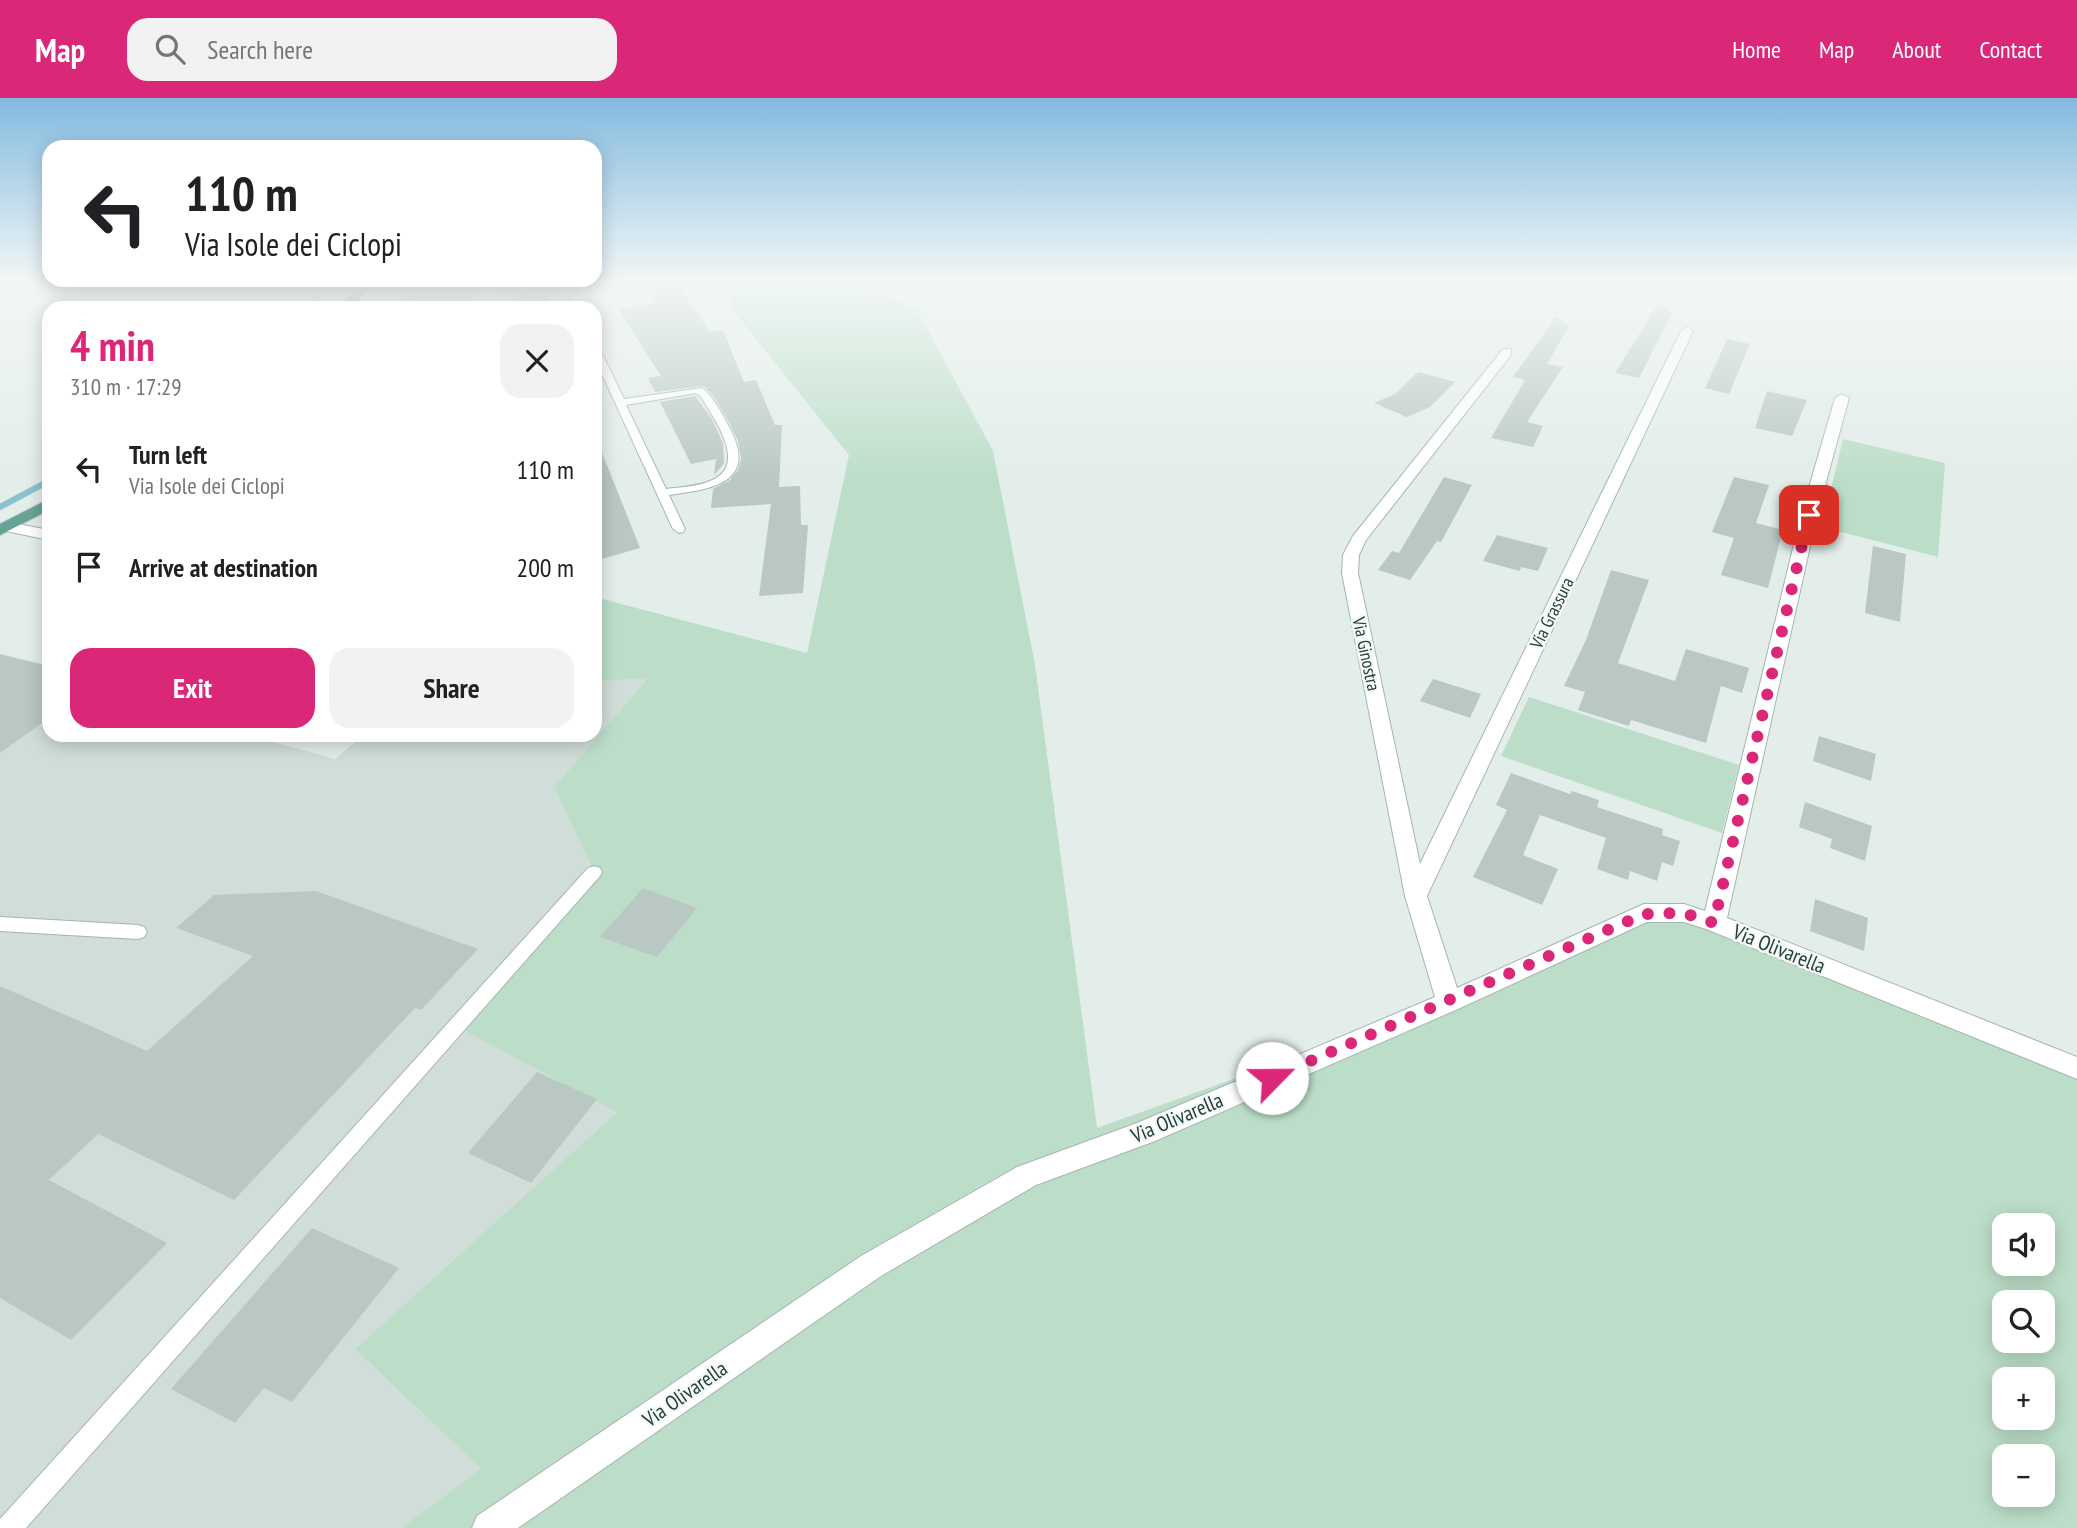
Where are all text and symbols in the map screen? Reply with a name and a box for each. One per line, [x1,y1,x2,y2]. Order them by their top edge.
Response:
search box [127,18,617,81]
text: Map [35,28,85,71]
icon: search [151,30,189,68]
text: Search here [207,33,313,66]
text: Home [1732,34,1781,65]
text: Map [1819,34,1854,65]
text: About [1892,34,1941,65]
text: Contact [1979,34,2042,65]
text: 110 m [185,161,298,225]
icon: left [70,168,161,259]
text: Via Isole dei Ciclopi [185,223,402,265]
text: 4 min [70,318,155,373]
button: close [500,324,574,398]
text: 310 m · 17:29 [70,372,182,401]
text: Turn left [129,438,207,471]
icon: left [70,450,108,488]
text: 110 m [516,453,574,486]
text: Via Isole dei Ciclopi [129,471,285,500]
pin [1779,485,1839,545]
icon: arrive [1790,496,1828,534]
icon: arrive [70,548,108,586]
text: Arrive at destination [129,551,318,584]
text: 200 m [516,551,574,584]
street label: Via Grassura [1524,573,1579,653]
street label: Via Ginostra [1347,614,1386,693]
button: Exit [70,648,315,728]
button: Share [329,648,574,728]
street label: Via Olivarella [1728,917,1829,979]
position arrow [1235,1041,1309,1115]
street label: Via Olivarella [1126,1086,1227,1149]
map controls [1992,1213,2055,1507]
button: sound [1992,1213,2055,1276]
button: search [1992,1290,2055,1353]
street label: Via Olivarella [636,1355,732,1433]
button: + [1992,1367,2055,1430]
button: − [1992,1444,2055,1507]

